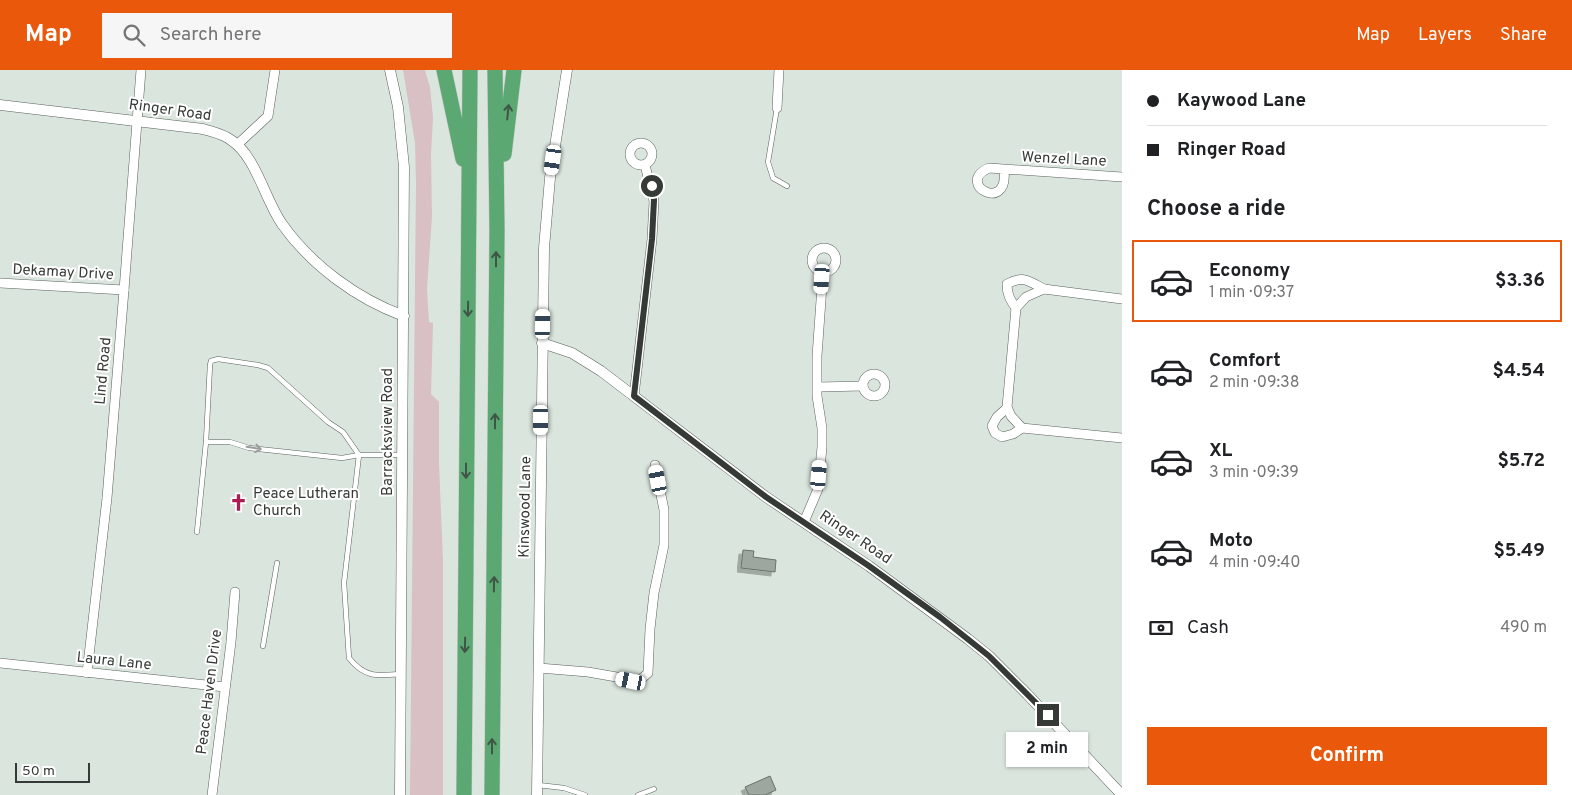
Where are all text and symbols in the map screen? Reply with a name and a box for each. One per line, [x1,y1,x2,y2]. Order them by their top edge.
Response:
search box [102,13,452,58]
text: Map [25,20,72,50]
icon: search [120,21,148,49]
text: Search here [160,23,261,47]
text: Map [1356,24,1390,47]
text: Layers [1418,24,1472,47]
text: Share [1500,24,1547,47]
text: Kaywood Lane [1177,89,1306,113]
street label: Ringer Road [128,96,212,126]
one-way arrow [504,104,513,120]
text: Ringer Road [1177,138,1286,162]
car [543,144,562,176]
street label: Wenzel Lane [1021,148,1107,172]
route start [641,175,663,197]
text: Choose a ride [1147,196,1285,223]
one-way arrow [491,251,501,268]
icon: car [1149,259,1194,304]
text: Economy [1209,259,1290,283]
street label: Dekamay Drive [12,261,114,285]
car [813,264,830,294]
text: $3.36 [1495,269,1545,293]
text: 1 min · 09:37 [1209,283,1294,303]
one-way arrow [463,300,473,316]
car [535,309,550,339]
street label: Lind Road [92,337,116,405]
icon: car [1149,349,1194,394]
text: Comfort [1209,349,1281,373]
text: $4.54 [1493,359,1545,383]
street label: Barracksview Road [379,368,398,496]
text: 2 min · 09:38 [1209,373,1300,393]
car [533,405,548,435]
one-way arrow [490,414,500,430]
icon: car [1149,439,1194,484]
text: XL [1209,439,1232,463]
one-way arrow [245,443,261,453]
text: $5.72 [1497,449,1545,473]
street label: Kinswood Lane [516,456,536,558]
car [810,459,827,491]
one-way arrow [462,463,471,479]
text: 3 min · 09:39 [1209,463,1299,483]
car [647,464,668,496]
place label: Peace Lutheran Church [253,485,359,521]
church icon: Peace Lutheran Church [229,493,249,513]
street label: Ringer Road [815,507,895,569]
icon: car [1149,529,1194,574]
text: Moto [1209,529,1253,553]
text: $5.49 [1493,539,1545,563]
text: 4 min · 09:40 [1209,553,1300,573]
one-way arrow [489,576,499,592]
icon: cash [1147,614,1175,642]
text: Cash [1187,616,1229,640]
text: 490 m [1500,618,1547,638]
street label: Peace Haven Drive [193,628,227,756]
one-way arrow [461,636,470,652]
street label: Laura Lane [76,649,152,675]
car [614,671,647,691]
route end [1037,704,1059,726]
button: Confirm [1147,727,1547,785]
callout: 2 min [1007,732,1089,768]
one-way arrow [487,739,497,755]
text: 2 min [1026,739,1068,759]
scale bar [15,760,90,783]
text: 50 m [22,763,55,780]

